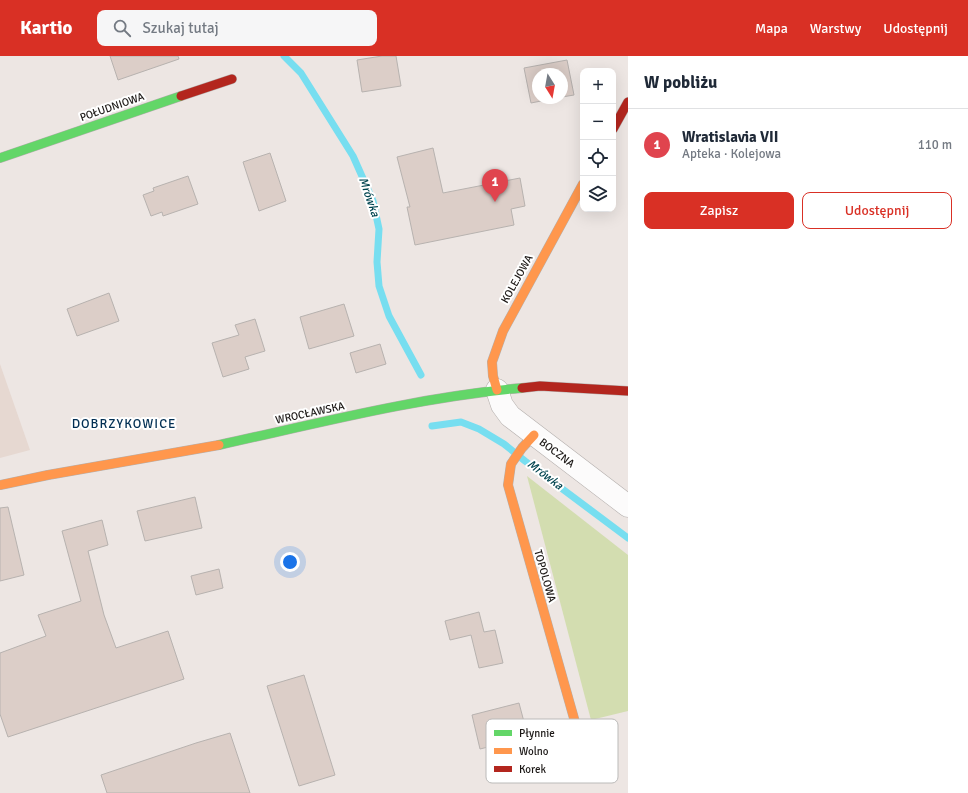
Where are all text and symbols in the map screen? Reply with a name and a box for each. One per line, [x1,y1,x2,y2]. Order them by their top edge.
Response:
search box [97,10,377,46]
text: Kartio [20,16,73,40]
icon: search [111,17,133,39]
text: Szukaj tutaj [143,19,219,37]
text: Mapa [755,20,788,37]
text: Warstwy [810,20,861,37]
text: Udostępnij [883,20,948,37]
north arrow [532,68,568,104]
map controls [580,68,616,212]
button: + [580,68,616,104]
text: W pobliżu [644,72,717,93]
street label: POŁUDNIOWA [78,90,146,124]
button: − [580,104,616,140]
text: Wratislavia VII [682,128,779,146]
text: 1 [653,137,661,153]
text: 110 m [918,137,952,153]
button: locate [580,140,616,176]
text: Apteka · Kolejowa [682,146,781,162]
pin: 1 [482,169,508,202]
water label: Mrówka [355,175,383,220]
button: layers [580,176,616,212]
button: Zapisz [644,192,794,229]
button: Udostępnij [802,192,952,229]
street label: KOLEJOWA [498,252,536,305]
street label: WROCŁAWSKA [274,399,346,427]
district label: DOBRZYKOWICE [72,416,176,432]
street label: BOCZNA [537,436,577,471]
water label: Mrówka [524,457,567,494]
street label: TOPOLOWA [531,548,559,604]
your location [280,552,300,572]
legend [486,719,618,783]
text: Płynnie [519,727,555,740]
text: Wolno [519,745,549,758]
text: Korek [519,763,546,776]

